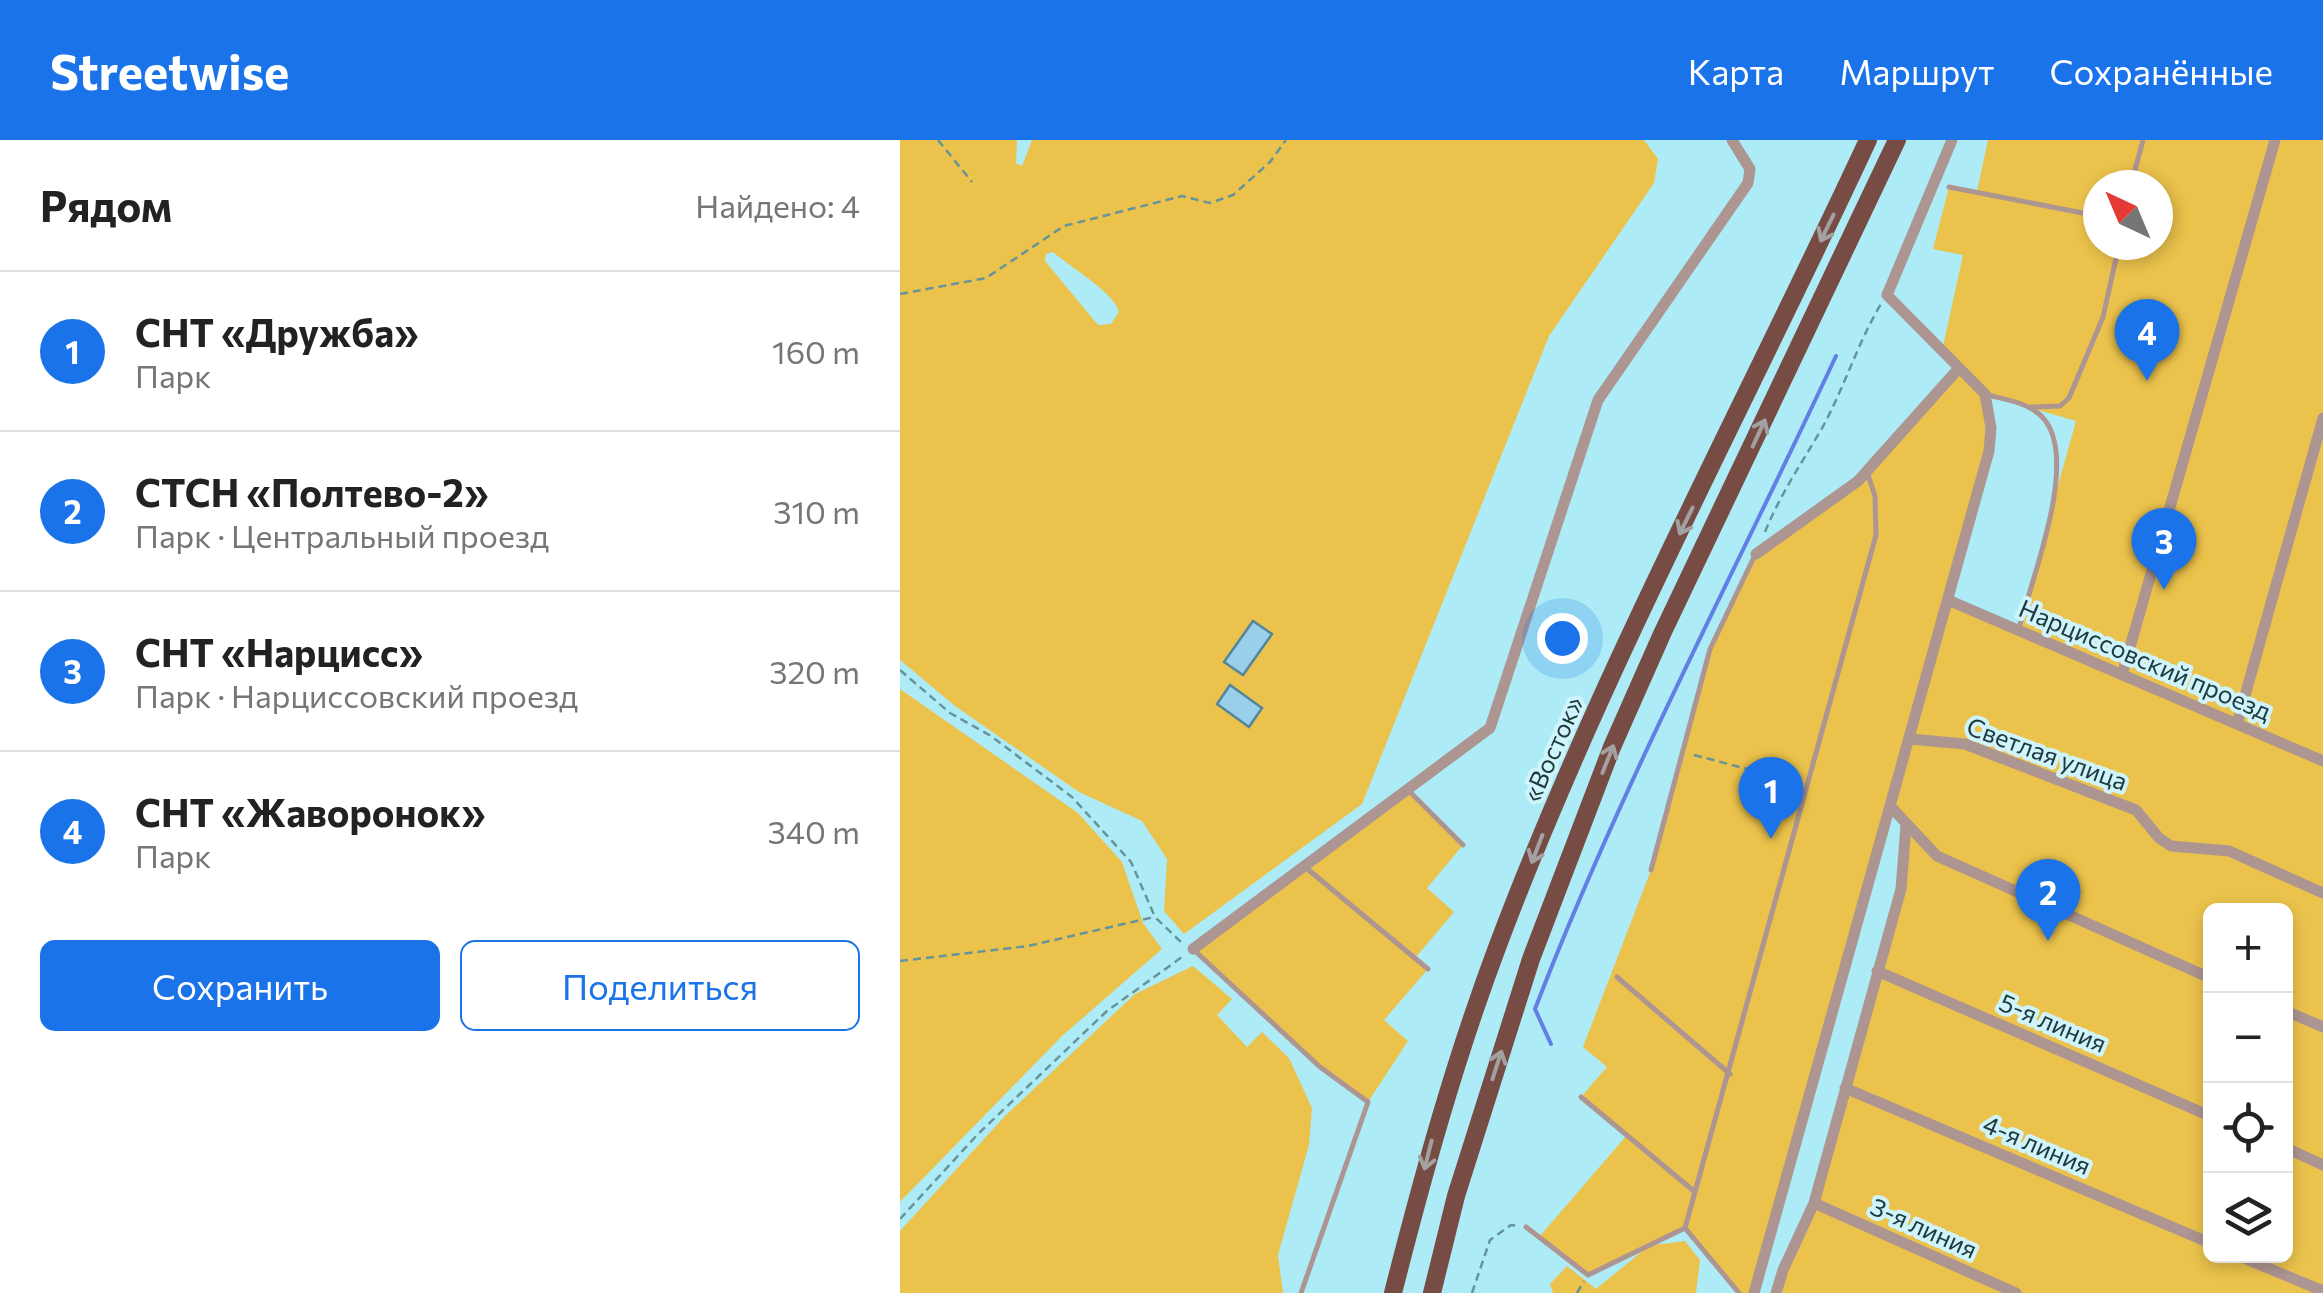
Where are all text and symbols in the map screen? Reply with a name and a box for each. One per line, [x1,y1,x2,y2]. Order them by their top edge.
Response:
text: Streetwise [50,41,289,100]
text: Карта [1688,49,1784,92]
text: Маршрут [1839,49,1995,92]
text: Сохранённые [2050,49,2273,92]
north arrow [2083,170,2173,260]
text: Рядом [40,179,172,231]
text: Найдено: 4 [695,185,860,225]
one-way arrow [1816,212,1835,242]
pin: 4 [2114,298,2180,381]
text: СНТ «Дружба» [135,308,419,355]
text: 1 [65,331,80,371]
text: 160 m [772,331,860,371]
text: Парк [135,355,211,395]
one-way arrow [1751,419,1770,449]
text: СТСН «Полтево-2» [135,468,489,515]
text: 2 [63,491,82,531]
text: 310 m [773,491,860,531]
one-way arrow [1676,506,1695,536]
pin: 3 [2132,508,2196,590]
text: Парк · Центральный проезд [135,515,549,555]
street label: Нарциссовский проезд [2015,592,2276,726]
your location [1537,613,1588,664]
text: СНТ «Нарцисс» [135,628,423,675]
text: 3 [63,651,82,691]
text: 320 m [769,651,860,691]
text: Парк · Нарциссовский проезд [135,675,578,715]
street label: «Восток» [1516,691,1589,806]
street label: Светлая улица [1963,710,2132,796]
one-way arrow [1600,744,1618,775]
pin: 1 [1738,756,1804,839]
text: СНТ «Жаворонок» [135,788,485,835]
text: 4 [63,811,82,851]
text: 340 m [768,811,860,851]
one-way arrow [1526,833,1544,863]
text: Парк [135,835,211,875]
pin: 2 [2016,858,2080,941]
map controls [2203,903,2293,1263]
button: + [2203,903,2293,993]
button: Сохранить [40,940,440,1031]
button: Поделиться [460,940,860,1031]
street label: 5-я линия [1995,986,2111,1058]
button: − [2203,993,2293,1083]
one-way arrow [1489,1049,1507,1081]
button: locate [2203,1083,2293,1173]
street label: 4-я линия [1979,1108,2096,1180]
one-way arrow [1418,1138,1436,1170]
button: layers [2203,1173,2293,1263]
street label: 3-я линия [1867,1190,1982,1264]

